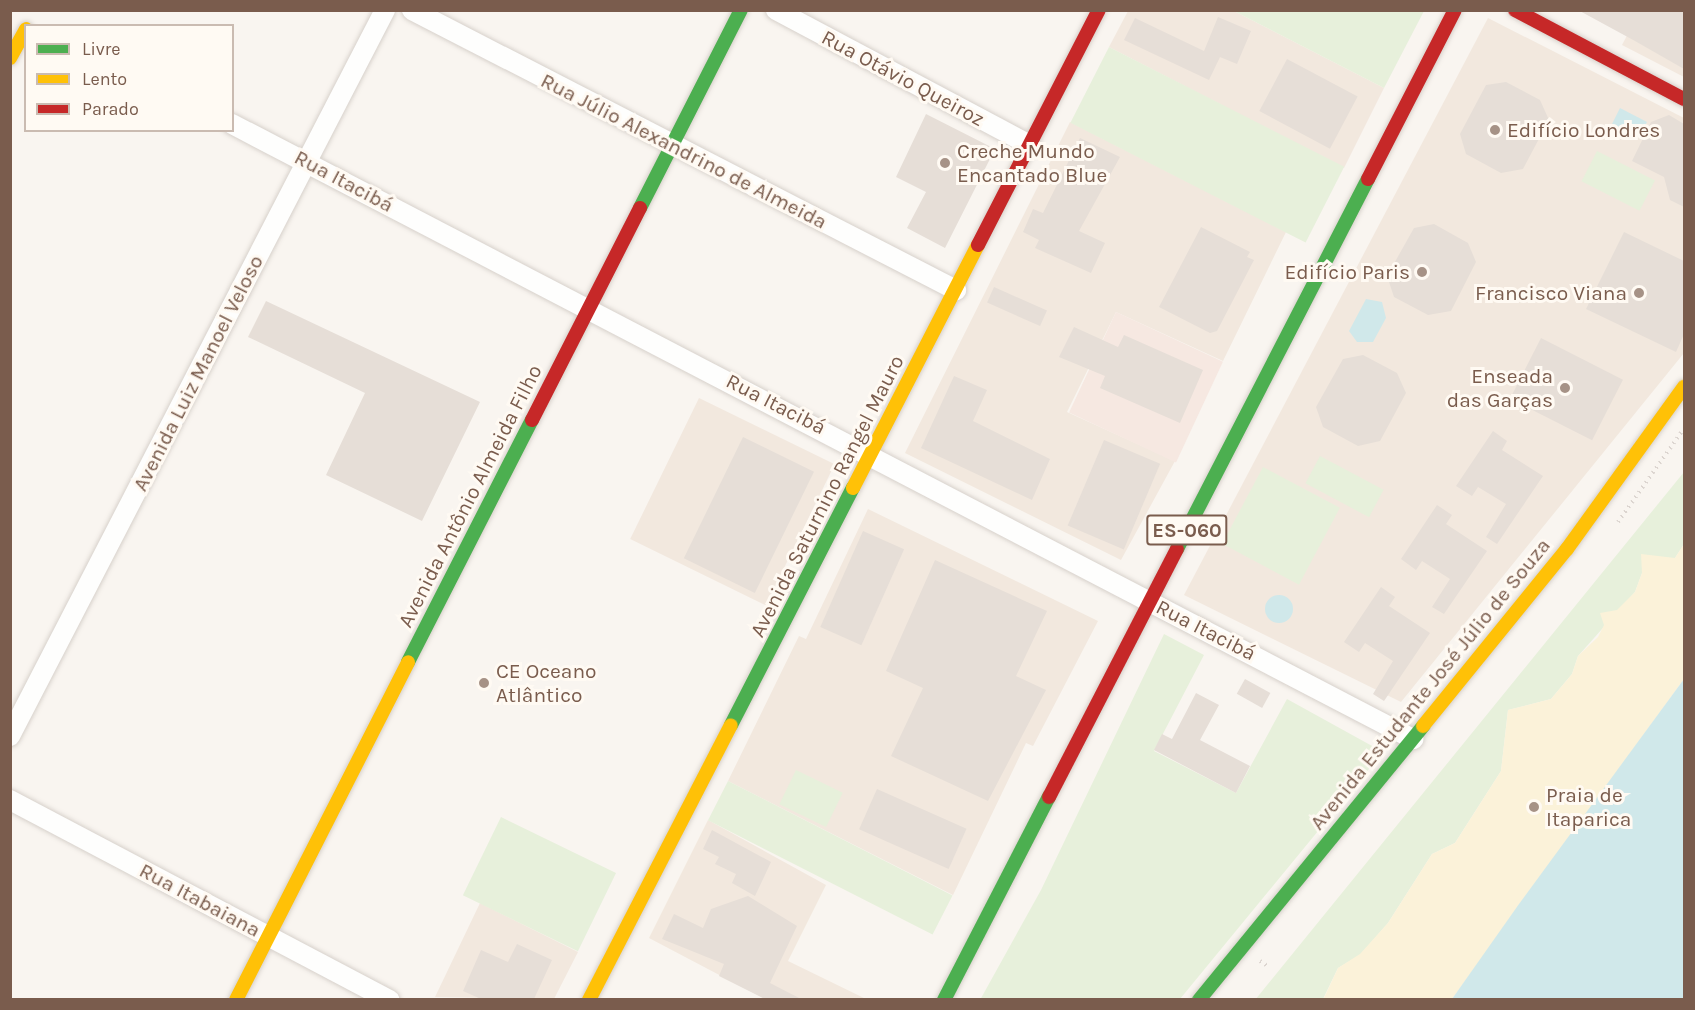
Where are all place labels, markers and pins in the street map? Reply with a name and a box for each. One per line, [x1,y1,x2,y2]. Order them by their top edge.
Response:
place label: Edifício Londres [1507,117,1660,143]
marker: Edifício Londres [1488,123,1502,137]
place label: Creche Mundo Encantado Blue [957,138,1107,188]
marker: Creche Mundo Encantado Blue [938,156,952,170]
place label: Edifício Paris [1284,259,1410,285]
marker: Edifício Paris [1415,265,1429,279]
place label: Francisco Viana [1475,280,1627,306]
marker: Francisco Viana [1632,286,1646,300]
place label: Enseada das Garças [1447,363,1553,413]
marker: Enseada das Garças [1558,381,1572,395]
place label: CE Oceano Atlântico [496,658,597,708]
marker: CE Oceano Atlântico [477,676,491,690]
place label: Praia de Itaparica [1546,782,1631,832]
marker: Praia de Itaparica [1527,800,1541,814]

